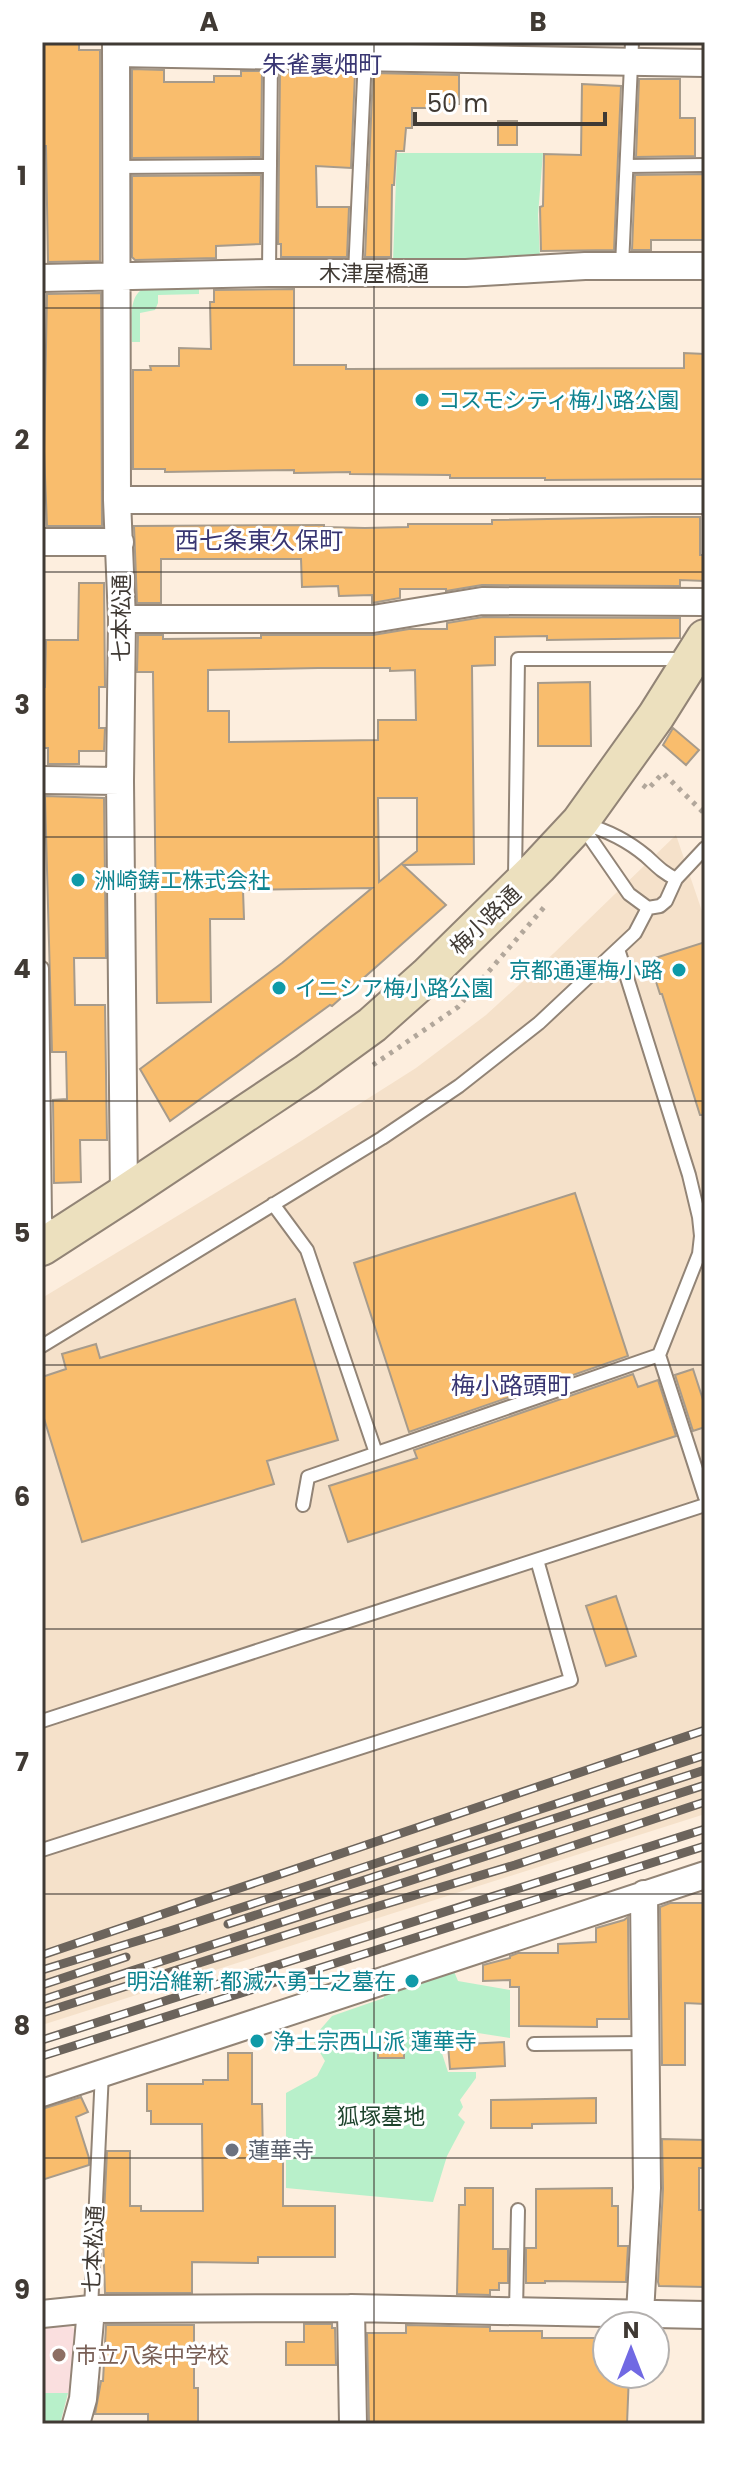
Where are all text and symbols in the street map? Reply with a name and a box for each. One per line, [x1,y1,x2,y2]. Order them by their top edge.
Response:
text: A [199,4,219,40]
text: B [529,4,547,40]
district label: 朱雀裏畑町 [262,48,382,81]
scale bar [415,76,605,126]
text: 50 m [427,87,488,120]
text: 1 [17,158,27,194]
street label: 木津屋橋通 [319,258,429,289]
place label: コスモシティ梅小路公園 [438,385,679,416]
marker: コスモシティ梅小路公園 [413,391,431,409]
text: 2 [15,422,30,458]
district label: 西七条東久保町 [175,524,343,557]
street label: 七本松通 [106,574,137,662]
text: 3 [14,687,30,723]
place label: 洲崎鋳工株式会社 [94,865,270,896]
marker: 洲崎鋳工株式会社 [69,871,87,889]
street label: 梅小路通 [443,879,528,962]
text: 4 [13,951,31,987]
place label: 京都通運梅小路 [509,955,663,986]
marker: 京都通運梅小路 [670,961,688,979]
place label: イニシア梅小路公園 [295,973,493,1004]
marker: イニシア梅小路公園 [270,979,288,997]
text: 5 [14,1215,30,1251]
district label: 梅小路頭町 [451,1369,571,1402]
text: 6 [14,1479,30,1515]
text: 7 [15,1744,29,1780]
place label: 明治維新 都滅六勇士之墓在 [126,1966,396,1997]
marker: 明治維新 都滅六勇士之墓在 [403,1972,421,1990]
text: 8 [14,2008,30,2044]
place label: 浄土宗西山派 蓮華寺 [273,2026,477,2057]
marker: 浄土宗西山派 蓮華寺 [248,2032,266,2050]
park label: 狐塚墓地 [337,2101,425,2132]
place label: 蓮華寺 [248,2135,314,2166]
marker: 蓮華寺 [223,2141,241,2159]
street label: 七本松通 [76,2204,111,2294]
text: 9 [14,2272,30,2308]
north arrow [591,2310,671,2390]
text: N [623,2315,639,2346]
place label: 市立八条中学校 [75,2340,229,2371]
marker: 市立八条中学校 [50,2346,68,2364]

